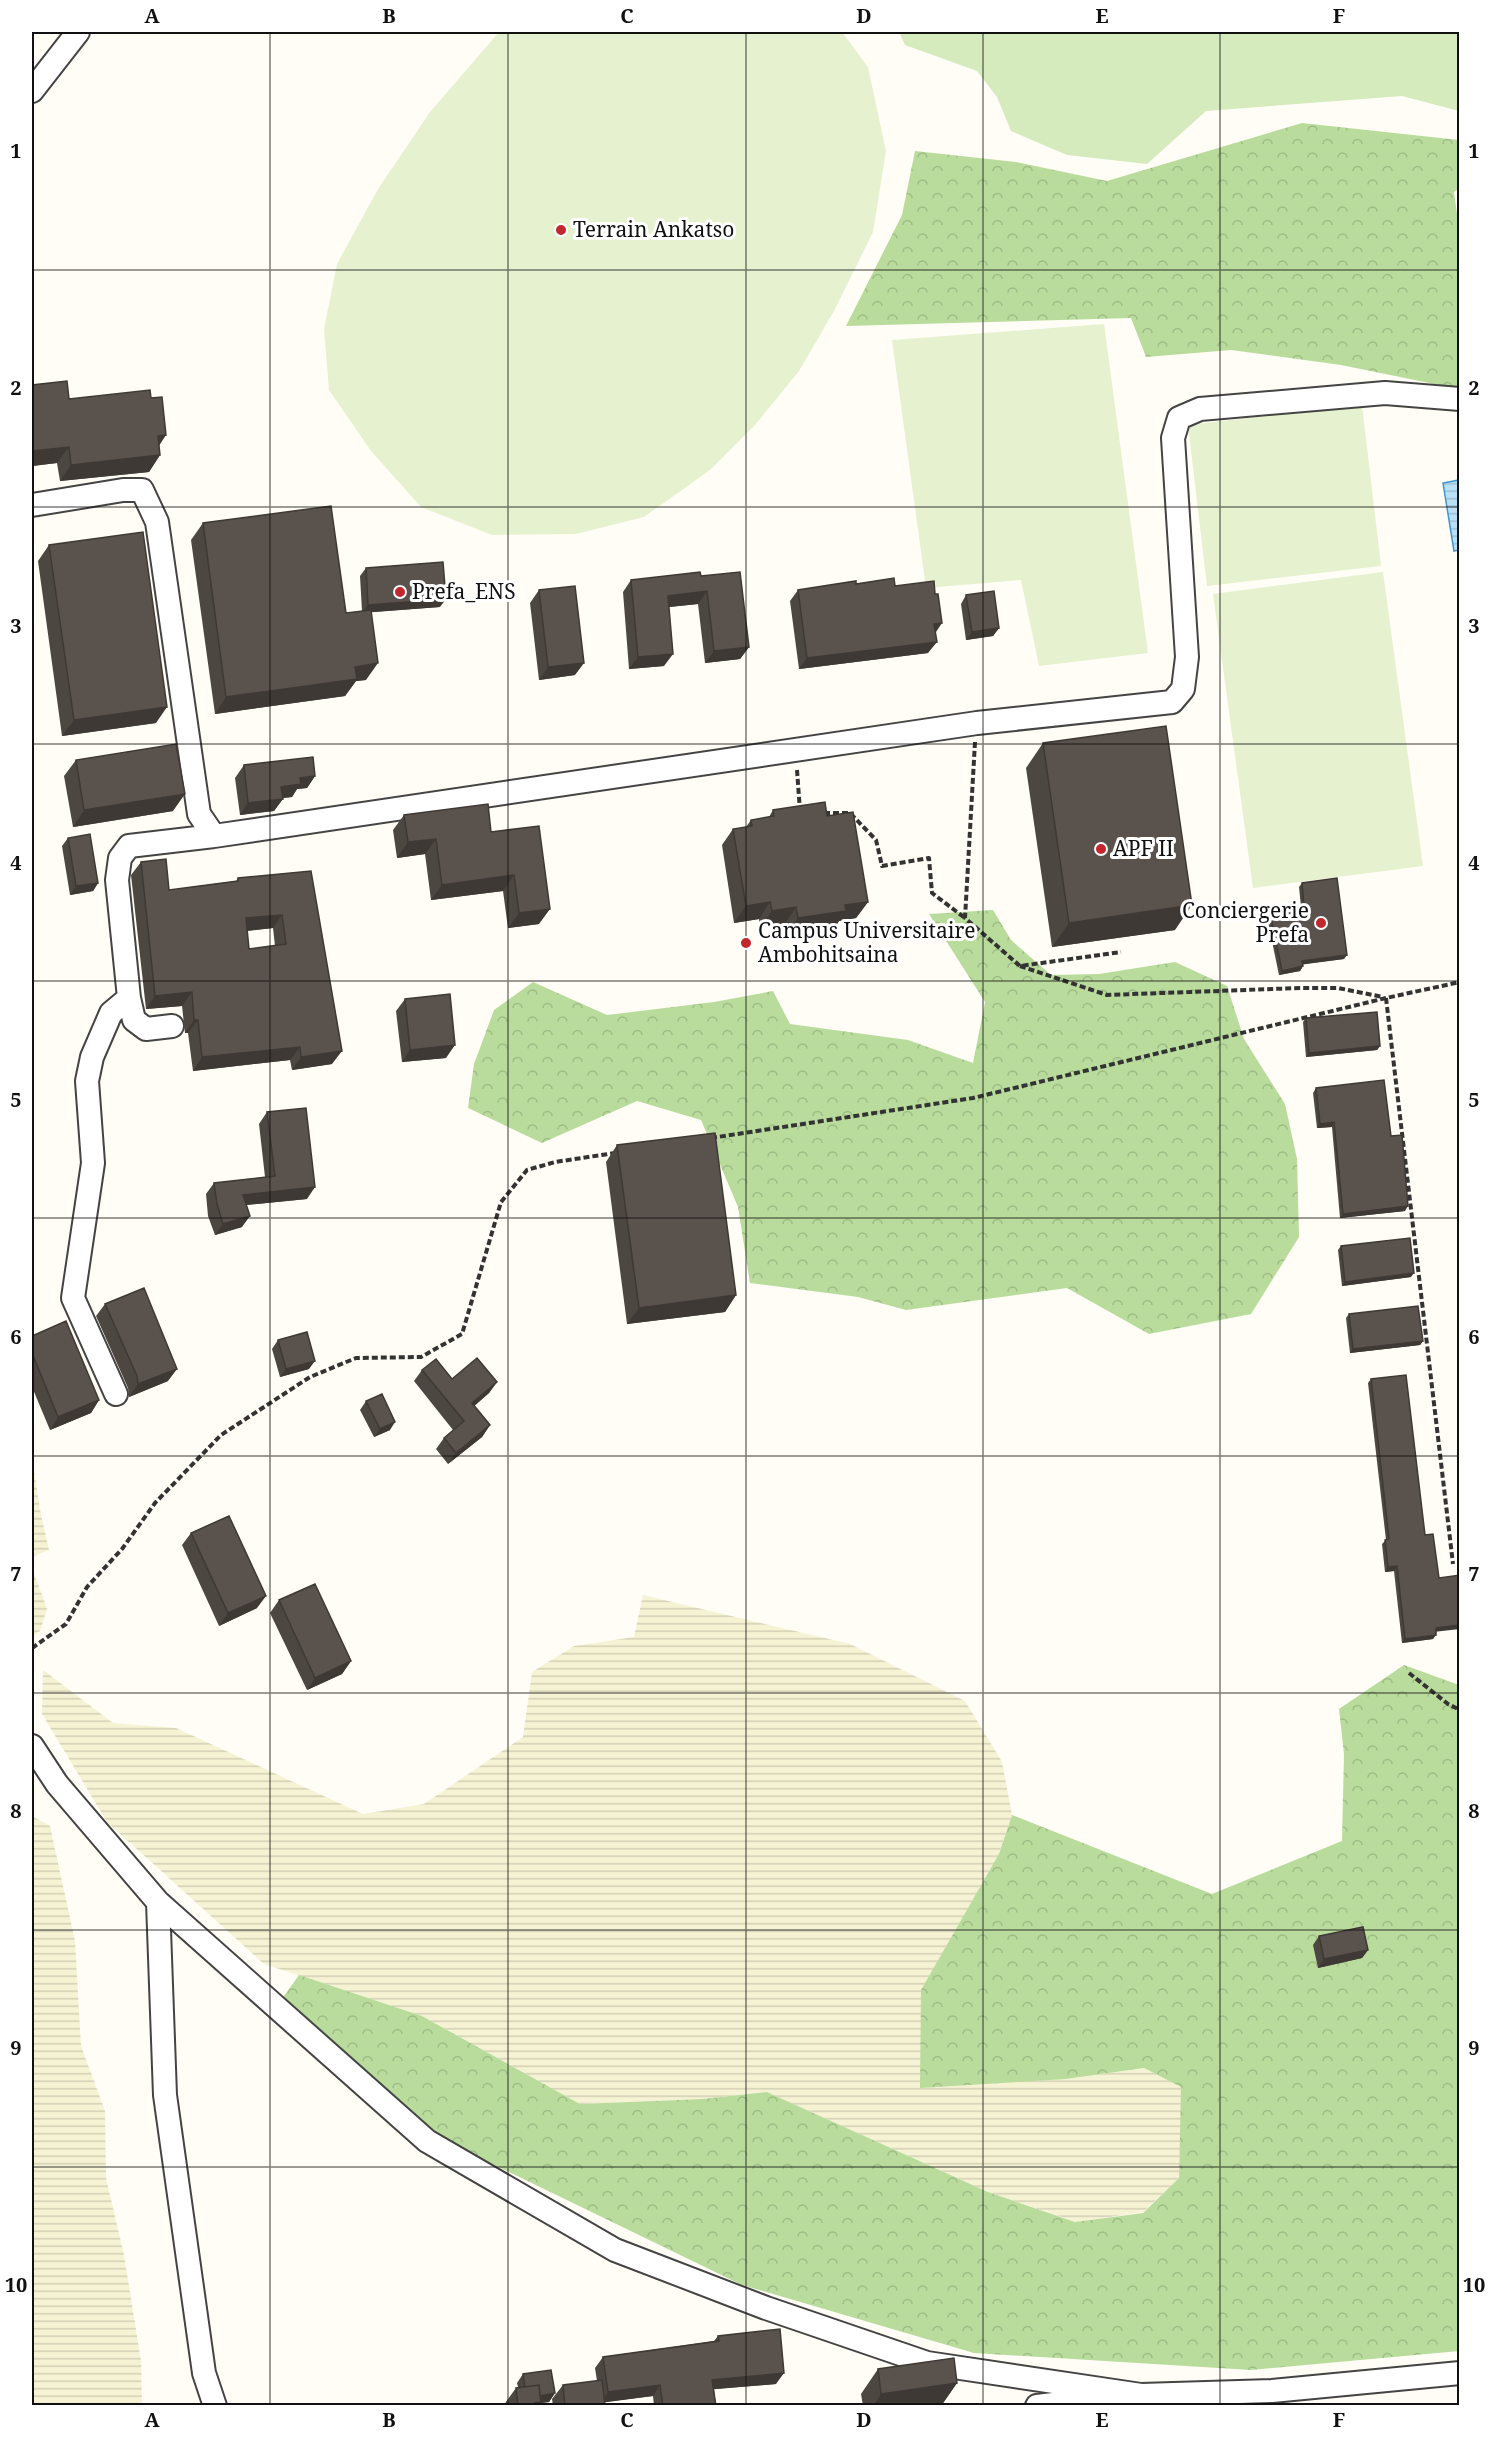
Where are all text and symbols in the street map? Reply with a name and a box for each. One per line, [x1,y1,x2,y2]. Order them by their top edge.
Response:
text: A [144,2,160,29]
text: B [382,2,396,29]
text: C [620,2,634,29]
text: D [856,2,872,29]
text: E [1095,2,1109,29]
text: F [1333,2,1345,29]
text: 1 [10,137,22,164]
text: 1 [1468,137,1480,164]
place label: Terrain Ankatso [573,215,734,243]
marker: Terrain Ankatso [554,223,568,237]
text: 2 [10,374,22,401]
text: 2 [1468,374,1480,401]
place label: Prefa_ENS [412,577,516,605]
marker: Prefa_ENS [393,585,407,599]
text: 3 [10,612,22,639]
text: 3 [1468,612,1480,639]
place label: APF II [1113,834,1174,862]
marker: APF II [1094,842,1108,856]
text: 4 [10,849,22,876]
text: 4 [1468,849,1480,876]
place label: Conciergerie Prefa [1182,896,1309,948]
place label: Campus Universitaire Ambohitsaina [758,916,976,968]
marker: Conciergerie Prefa [1314,916,1328,930]
marker: Campus Universitaire Ambohitsaina [739,936,753,950]
text: 5 [10,1086,22,1113]
text: 5 [1468,1086,1480,1113]
text: 6 [10,1323,22,1350]
text: 6 [1468,1323,1480,1350]
text: 7 [10,1560,22,1587]
text: 7 [1468,1560,1480,1587]
text: 8 [10,1797,22,1824]
text: 8 [1468,1797,1480,1824]
text: 9 [10,2034,22,2061]
text: 9 [1468,2034,1480,2061]
text: 10 [5,2271,27,2298]
text: 10 [1463,2271,1485,2298]
text: A [144,2406,160,2433]
text: B [382,2406,396,2433]
text: C [620,2406,634,2433]
text: D [856,2406,872,2433]
text: E [1095,2406,1109,2433]
text: F [1333,2406,1345,2433]

